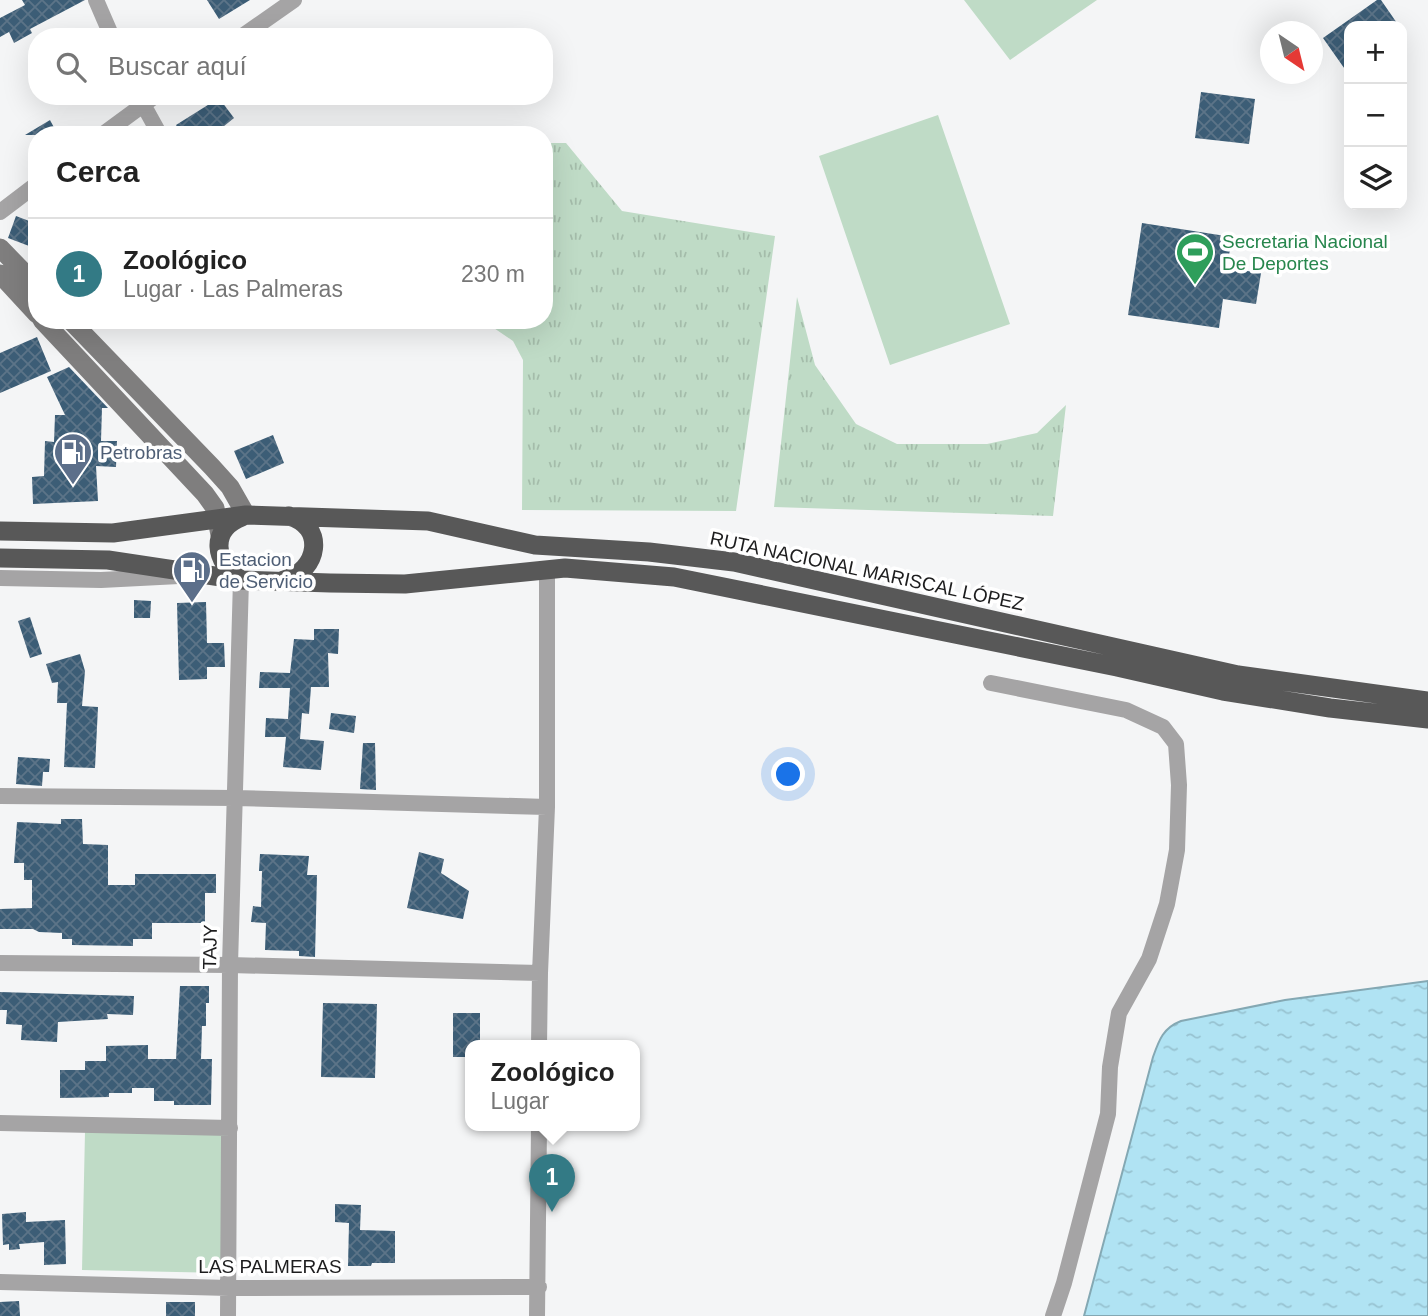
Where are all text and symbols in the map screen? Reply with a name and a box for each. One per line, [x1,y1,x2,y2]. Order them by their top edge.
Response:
north arrow [1260,21,1323,84]
map controls [1344,21,1407,210]
button: + [1344,21,1407,84]
search box [28,28,553,105]
icon: search [52,48,90,86]
text: Buscar aquí [108,51,247,81]
button: − [1344,84,1407,147]
button: layers [1344,147,1407,210]
text: Cerca [56,155,139,188]
sports icon: Secretaria Nacional De Deportes [1174,231,1216,286]
place label: Secretaria Nacional De Deportes [1222,231,1388,274]
text: Zoológico [123,245,247,275]
text: 1 [73,261,85,287]
text: 230 m [461,261,525,287]
text: Lugar · Las Palmeras [123,276,343,302]
fuel station icon: Petrobras [52,431,94,486]
place label: Petrobras [100,442,182,463]
street label: RUTA NACIONAL MARISCAL LÓPEZ [708,527,1026,615]
fuel station icon: Estacion de Servicio [171,549,213,604]
place label: Estacion de Servicio [219,549,313,592]
your location [771,757,805,791]
street label: TAJY [199,924,221,970]
popup [465,1040,640,1131]
text: Zoológico [490,1057,615,1087]
text: Lugar [490,1088,549,1114]
pin: 1 [529,1154,575,1212]
street label: LAS PALMERAS [198,1256,342,1277]

